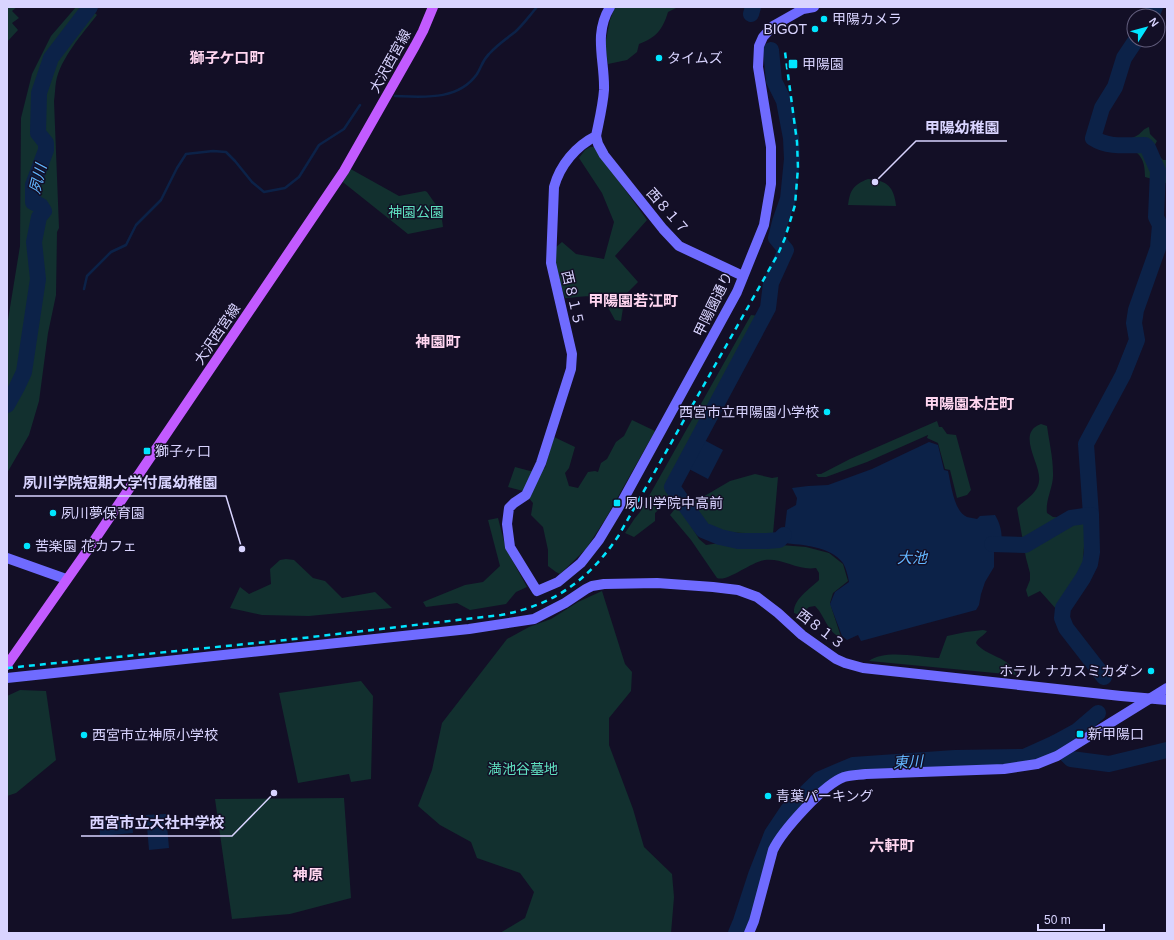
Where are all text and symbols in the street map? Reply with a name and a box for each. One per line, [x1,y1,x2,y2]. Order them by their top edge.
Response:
north arrow [1126,8,1166,48]
place label: 甲陽カメラ [832,11,902,27]
marker: 甲陽カメラ [819,14,829,24]
text: N [1147,15,1161,29]
place label: BIGOT [763,21,807,37]
marker: BIGOT [810,24,820,34]
street label: 大沢西宮線 [366,27,414,95]
district label: 獅子ケ口町 [189,49,265,66]
place label: タイムズ [667,50,723,66]
marker: タイムズ [654,53,664,63]
place label: 甲陽園 [802,56,844,72]
marker: 甲陽園 [787,58,799,70]
callout: 甲陽幼稚園 [916,114,1007,141]
text: 甲陽幼稚園 [924,119,1000,136]
water label: 夙川 [26,160,50,195]
street label: 西８１７ [644,185,692,237]
park label: 神園公園 [388,204,444,220]
street label: 西８１５ [559,269,587,327]
street label: 甲陽園通り [690,269,736,339]
district label: 甲陽園若江町 [588,292,678,309]
street label: 大沢西宮線 [191,301,243,367]
district label: 神園町 [414,333,461,350]
district label: 甲陽園本庄町 [924,395,1014,412]
place label: 西宮市立甲陽園小学校 [679,404,819,420]
marker: 西宮市立甲陽園小学校 [822,407,832,417]
place label: 獅子ヶ口 [155,443,211,459]
marker: 獅子ヶ口 [142,446,152,456]
callout: 夙川学院短期大学付属幼稚園 [15,469,226,496]
text: 夙川学院短期大学付属幼稚園 [22,474,218,491]
place label: 夙川学院中高前 [625,495,723,511]
marker: 夙川学院中高前 [612,498,622,508]
place label: 夙川夢保育園 [61,505,145,521]
marker: 夙川夢保育園 [48,508,58,518]
place label: 苦楽園 花カフェ [35,538,137,554]
marker: 苦楽園 花カフェ [22,541,32,551]
water label: 大池 [897,549,929,566]
street label: 西８１３ [794,606,848,652]
place label: ホテル ナカスミカダン [999,663,1143,679]
marker: ホテル ナカスミカダン [1146,666,1156,676]
place label: 新甲陽口 [1088,726,1144,742]
place label: 西宮市立神原小学校 [92,727,218,743]
marker: 新甲陽口 [1075,729,1085,739]
marker: 西宮市立神原小学校 [79,730,89,740]
water label: 東川 [893,752,925,771]
park label: 満池谷墓地 [488,761,558,777]
place label: 青葉パーキング [776,788,874,804]
marker: 青葉パーキング [763,791,773,801]
callout: 西宮市立大社中学校 [81,809,232,836]
text: 西宮市立大社中学校 [89,814,225,831]
district label: 六軒町 [869,837,915,854]
district label: 神原 [292,866,323,883]
scale bar [1038,906,1104,932]
text: 50 m [1044,913,1071,927]

